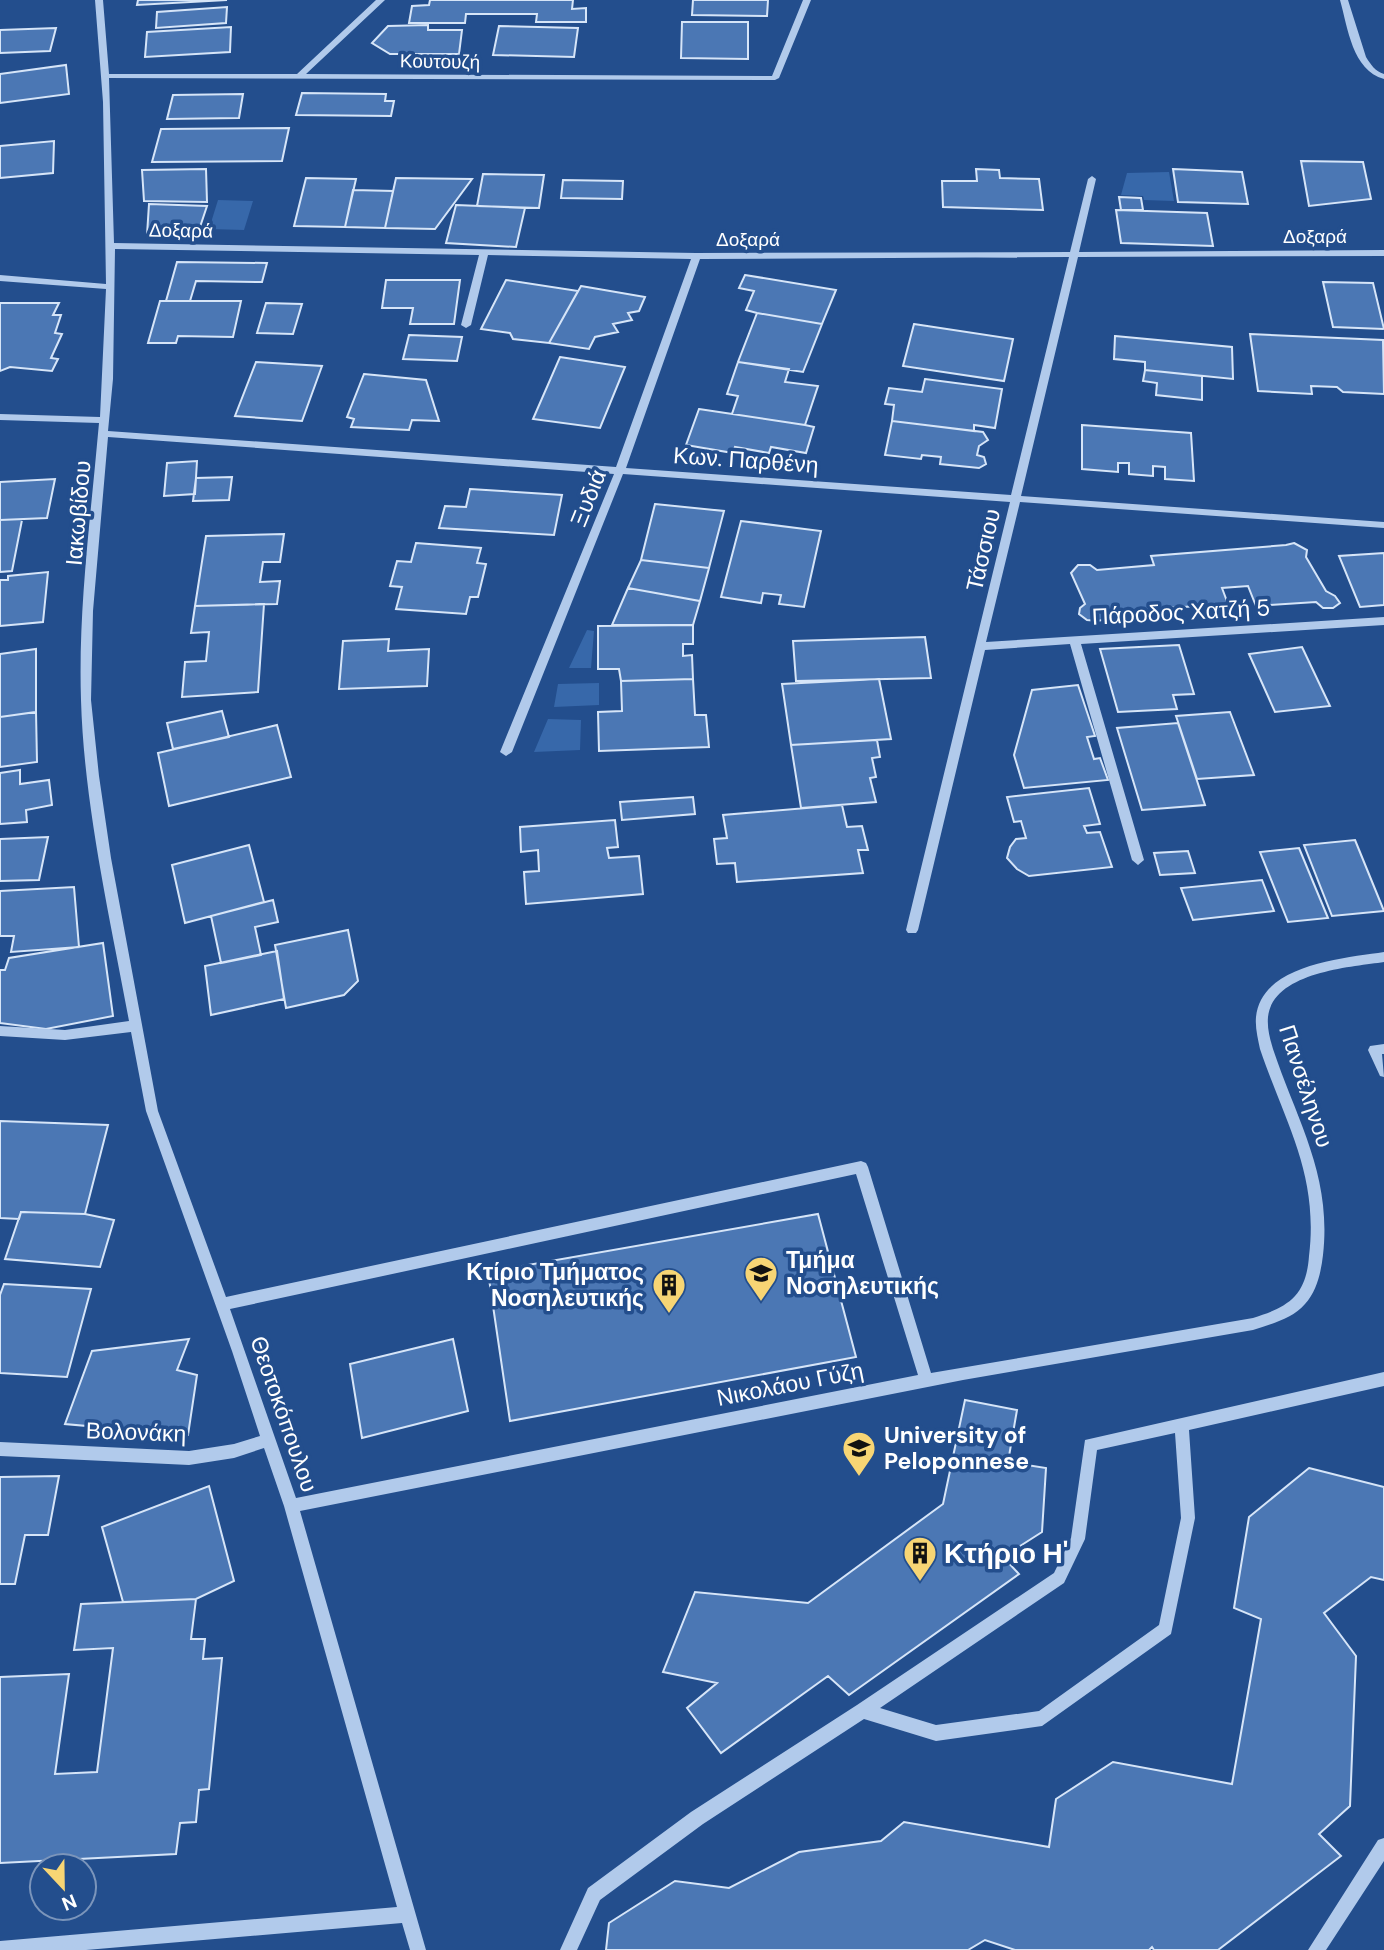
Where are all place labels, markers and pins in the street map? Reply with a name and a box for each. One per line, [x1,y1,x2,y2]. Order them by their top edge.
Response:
place label: Τμήμα Νοσηλευτικής [786,1245,939,1301]
school or university icon: Τμήμα Νοσηλευτικής [742,1254,780,1303]
place label: Κτίριο Τμήματος Νοσηλευτικής [466,1257,644,1313]
building icon: Κτίριο Τμήματος Νοσηλευτικής [650,1266,688,1315]
place label: University of Peloponnese [884,1420,1029,1476]
school or university icon: University of Peloponnese [840,1429,878,1478]
building icon: Κτήριο Η' [901,1534,939,1583]
place label: Κτήριο Η' [944,1535,1068,1572]

